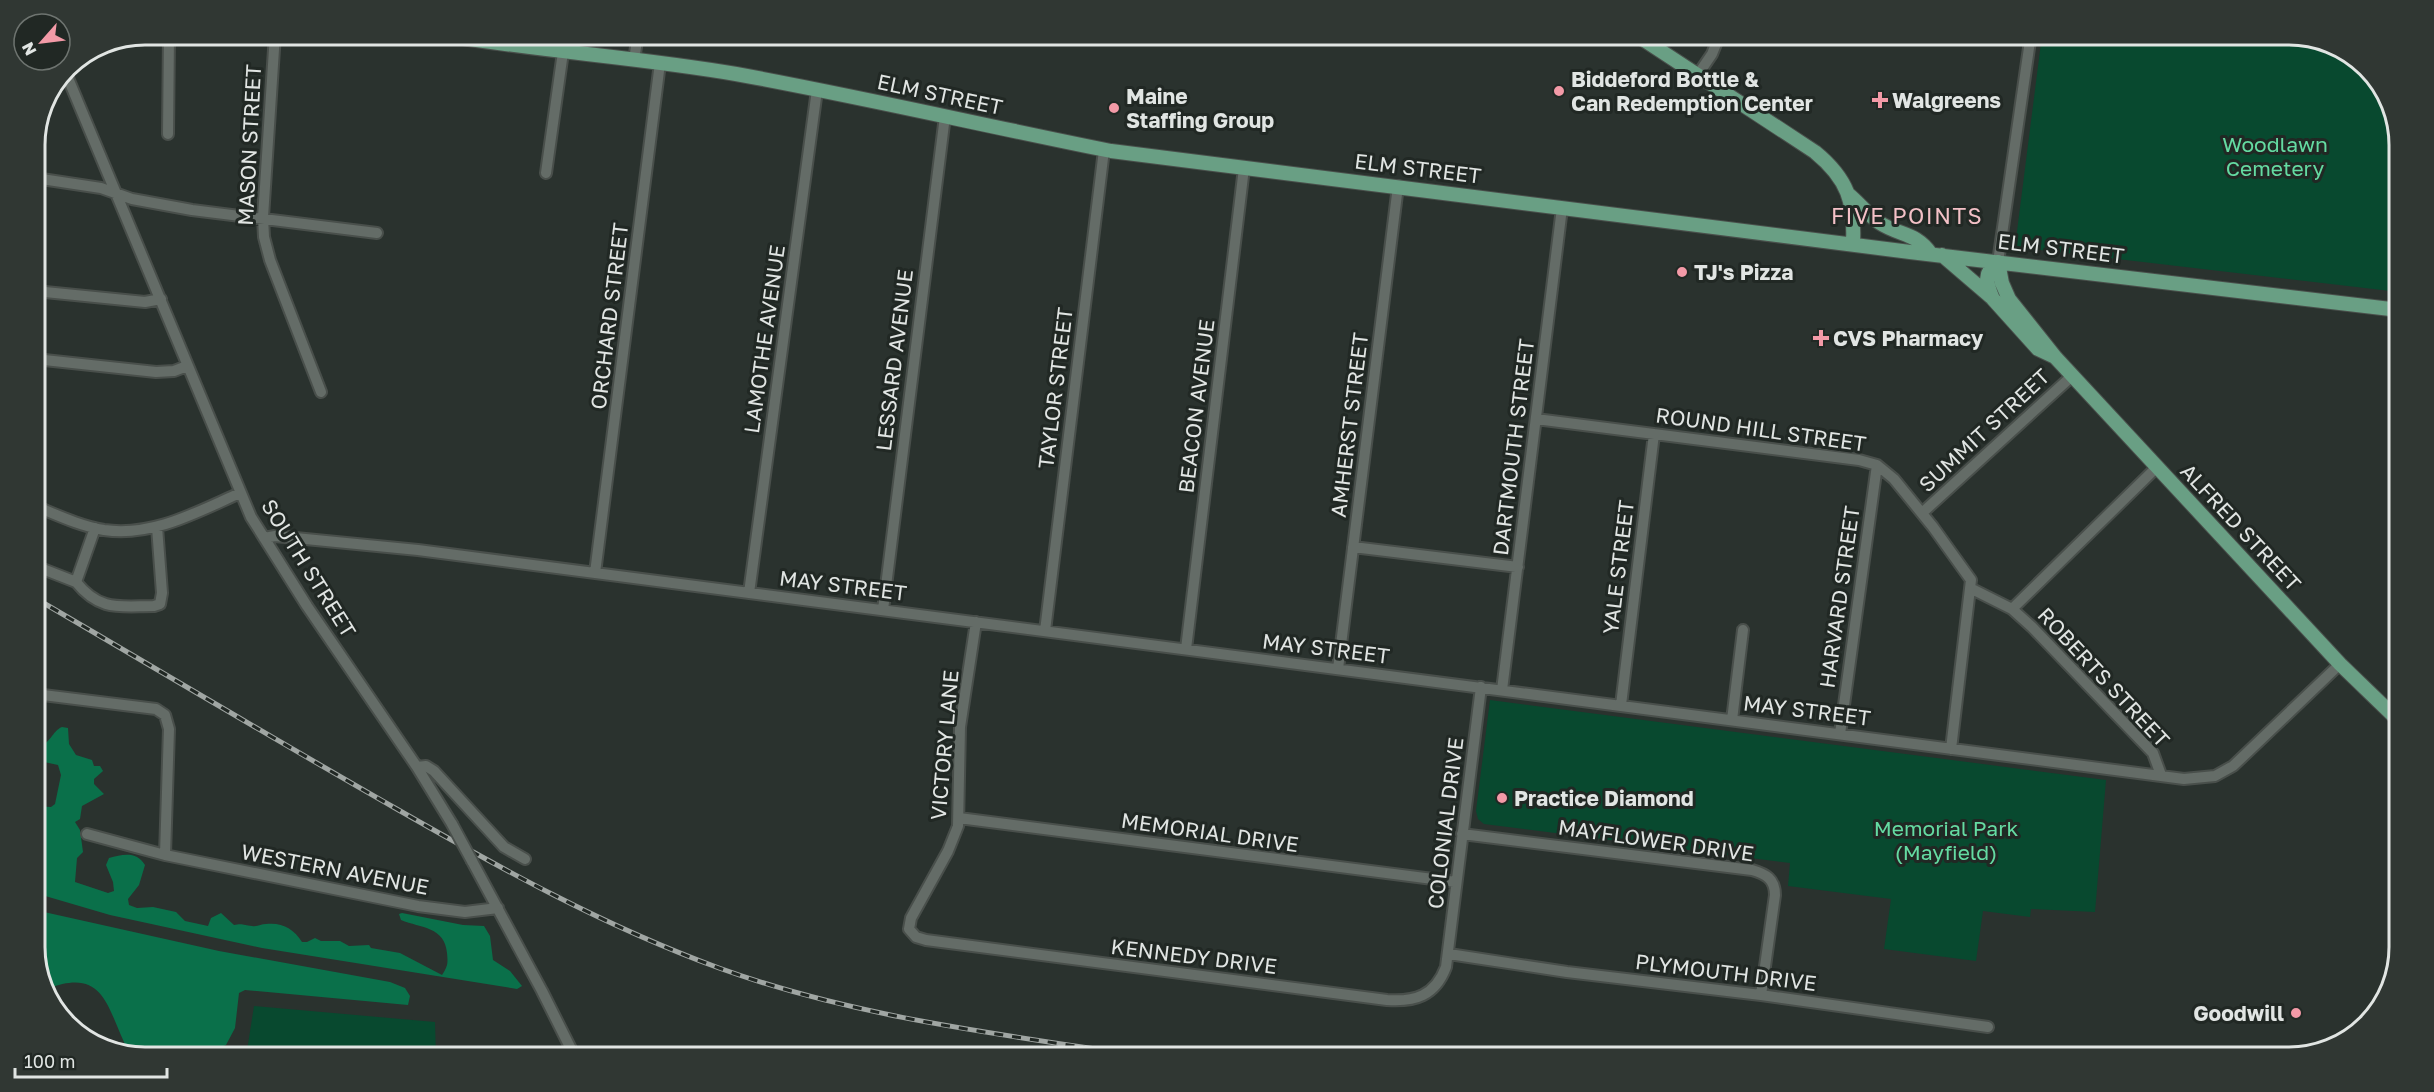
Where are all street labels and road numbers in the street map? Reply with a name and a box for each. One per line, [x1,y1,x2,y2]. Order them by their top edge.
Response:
street label: MASON STREET [232,64,266,226]
street label: ELM STREET [875,68,1005,120]
street label: ELM STREET [1353,147,1483,189]
street label: ORCHARD STREET [585,221,633,411]
street label: ELM STREET [1996,227,2126,269]
street label: LAMOTHE AVENUE [738,243,790,435]
street label: LESSARD AVENUE [870,268,918,452]
street label: TAYLOR STREET [1032,306,1078,470]
street label: BEACON AVENUE [1172,318,1220,494]
street label: AMHERST STREET [1325,331,1373,519]
street label: DARTMOUTH STREET [1487,337,1539,557]
street label: SUMMIT STREET [1913,363,2055,497]
street label: ROUND HILL STREET [1654,401,1868,457]
street label: ALFRED STREET [2175,458,2307,596]
street label: SOUTH STREET [256,494,362,642]
street label: YALE STREET [1597,499,1639,635]
street label: HARVARD STREET [1813,504,1865,690]
street label: MAY STREET [778,564,908,606]
street label: ROBERTS STREET [2033,602,2175,752]
street label: MAY STREET [1261,627,1391,669]
street label: VICTORY LANE [924,669,964,821]
street label: MAY STREET [1742,689,1872,731]
street label: COLONIAL DRIVE [1422,736,1468,910]
street label: MEMORIAL DRIVE [1120,807,1300,857]
street label: MAYFLOWER DRIVE [1556,813,1756,867]
street label: WESTERN AVENUE [239,838,431,900]
street label: KENNEDY DRIVE [1109,933,1279,979]
street label: PLYMOUTH DRIVE [1634,948,1818,996]

